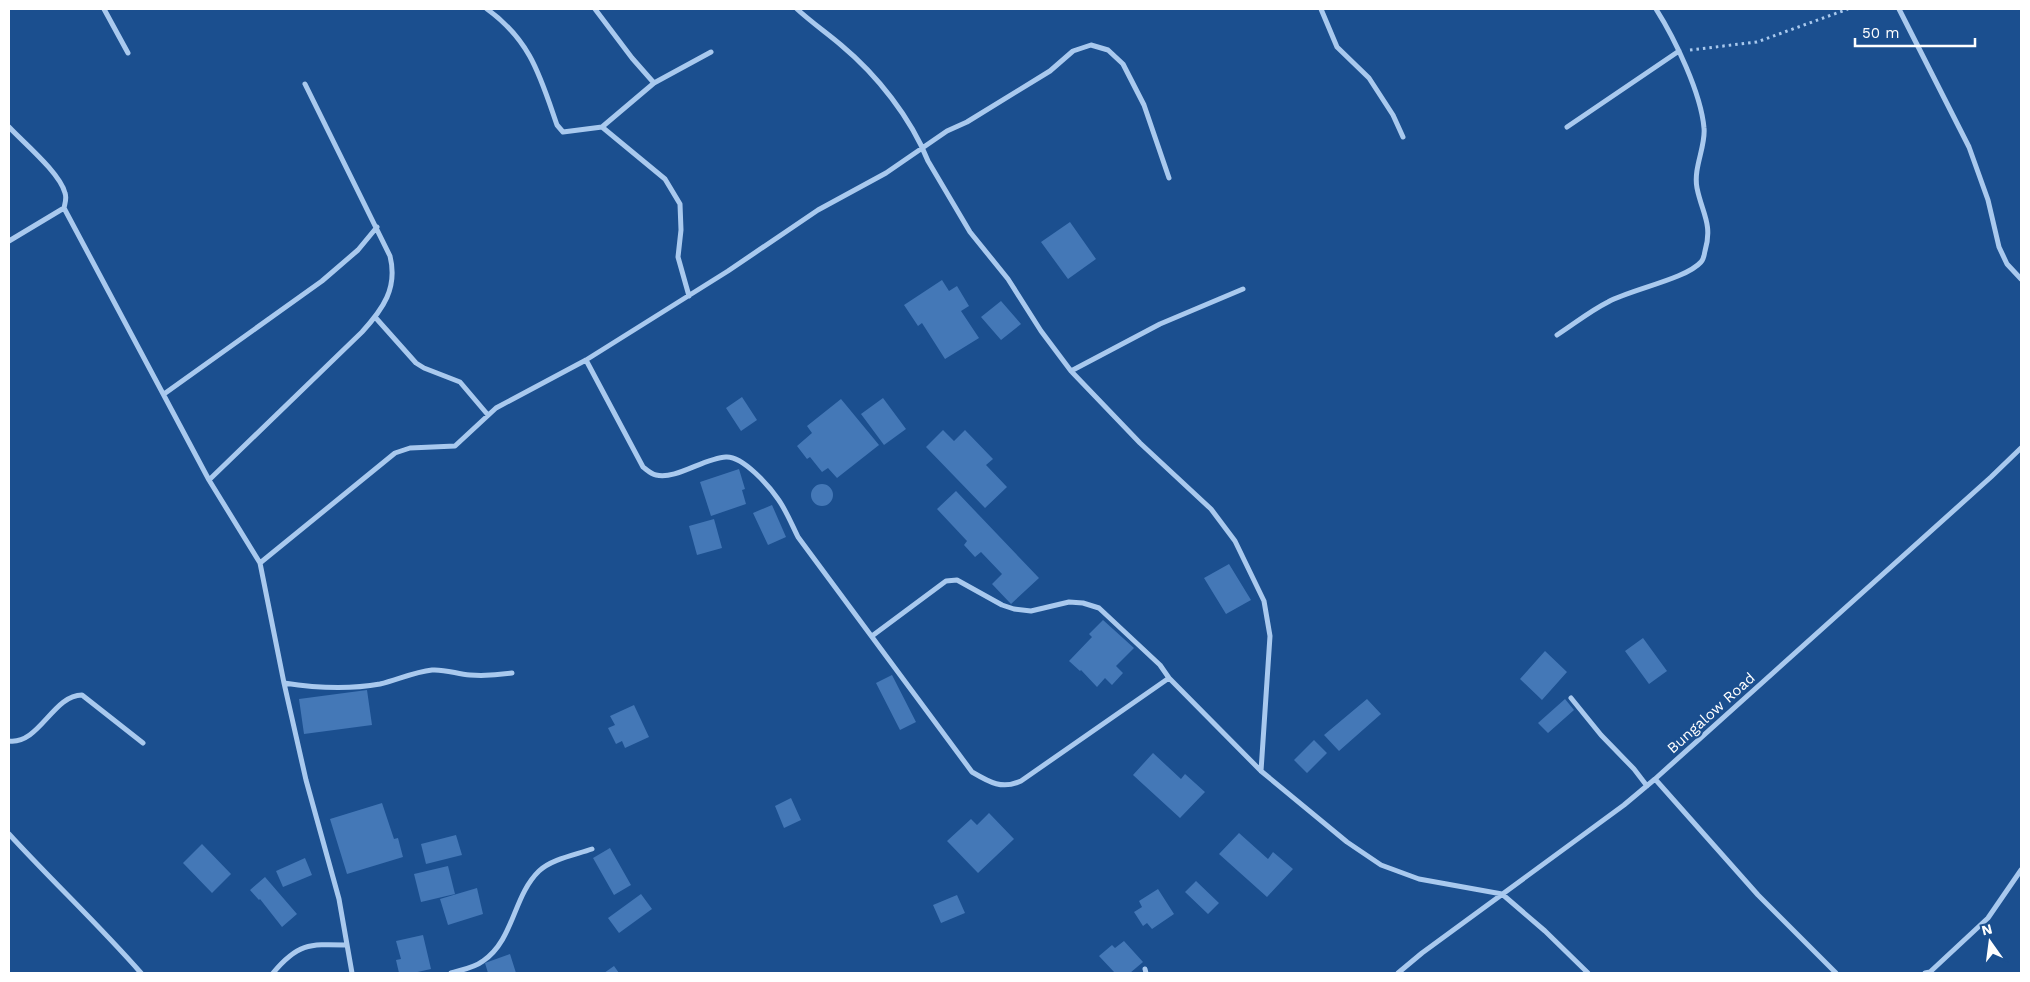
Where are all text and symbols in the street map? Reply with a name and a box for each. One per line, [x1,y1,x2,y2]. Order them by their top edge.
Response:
scale bar [1855,15,1975,47]
text: 50 m [1862,24,1899,42]
street label: Bungalow Road [1663,669,1759,757]
north arrow [1965,917,2015,967]
text: N [1980,920,1994,938]

